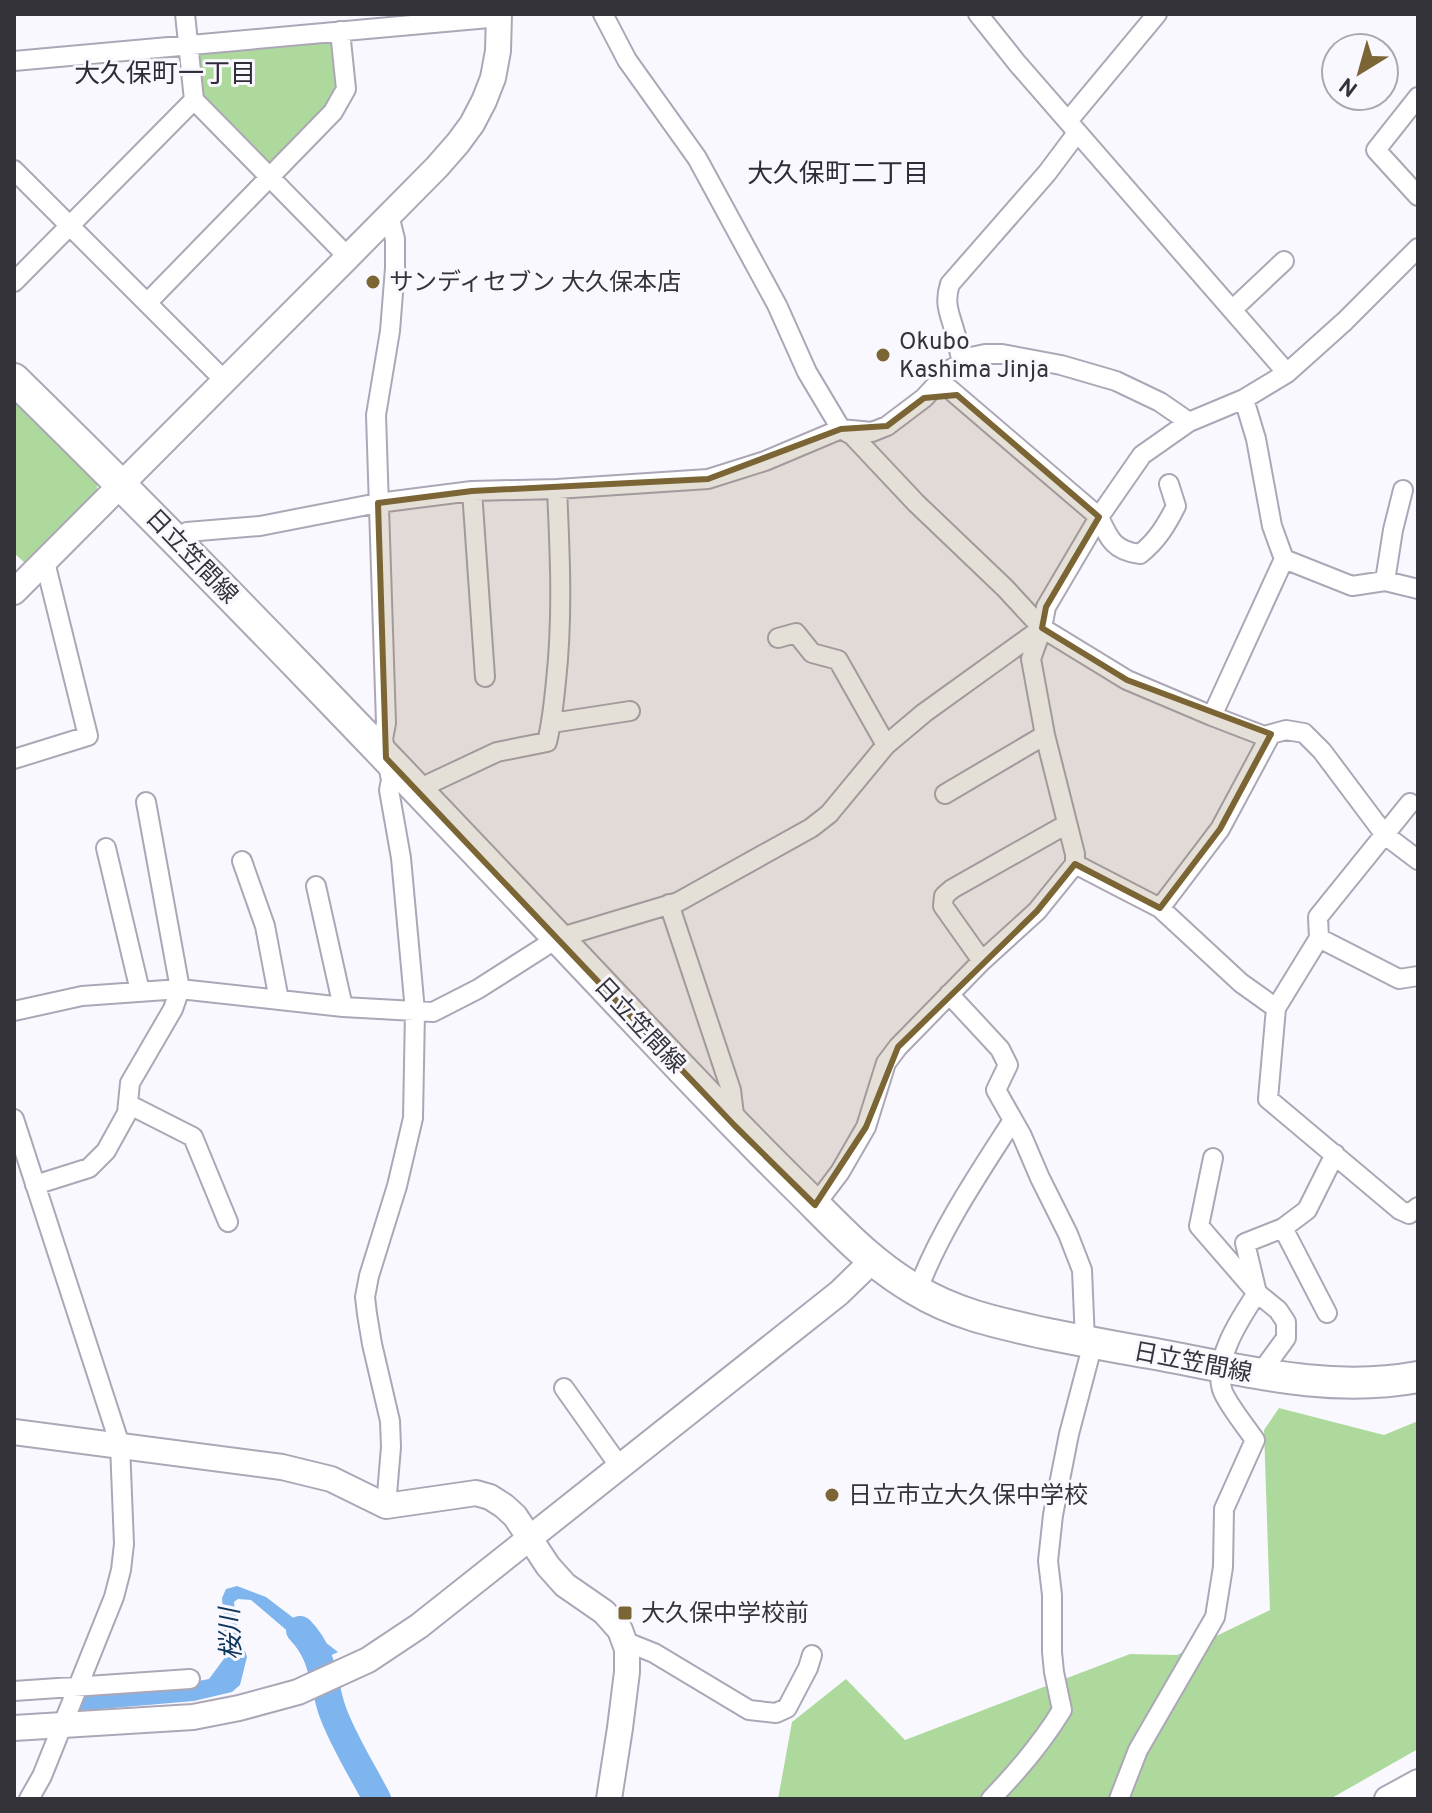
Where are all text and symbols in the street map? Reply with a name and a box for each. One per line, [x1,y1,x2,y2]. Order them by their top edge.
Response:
north arrow [1320,32,1400,112]
district label: 大久保町一丁目 [74,59,256,92]
text: N [1335,70,1364,102]
district label: 大久保町二丁目 [747,159,929,192]
place label: サンディセブン 大久保本店 [389,269,681,299]
marker: サンディセブン 大久保本店 [364,273,382,291]
place label: Okubo Kashima Jinja [899,328,1049,386]
marker: Okubo Kashima Jinja [874,346,892,364]
street label: 日立笠間線 [138,504,243,611]
street label: 日立笠間線 [587,972,690,1080]
street label: 日立笠間線 [1131,1338,1254,1390]
place label: 日立市立大久保中学校 [848,1482,1088,1512]
marker: 日立市立大久保中学校 [823,1486,841,1504]
place label: 大久保中学校前 [641,1600,809,1630]
water label: 桜川 [215,1604,250,1660]
marker: 大久保中学校前 [616,1604,634,1622]

